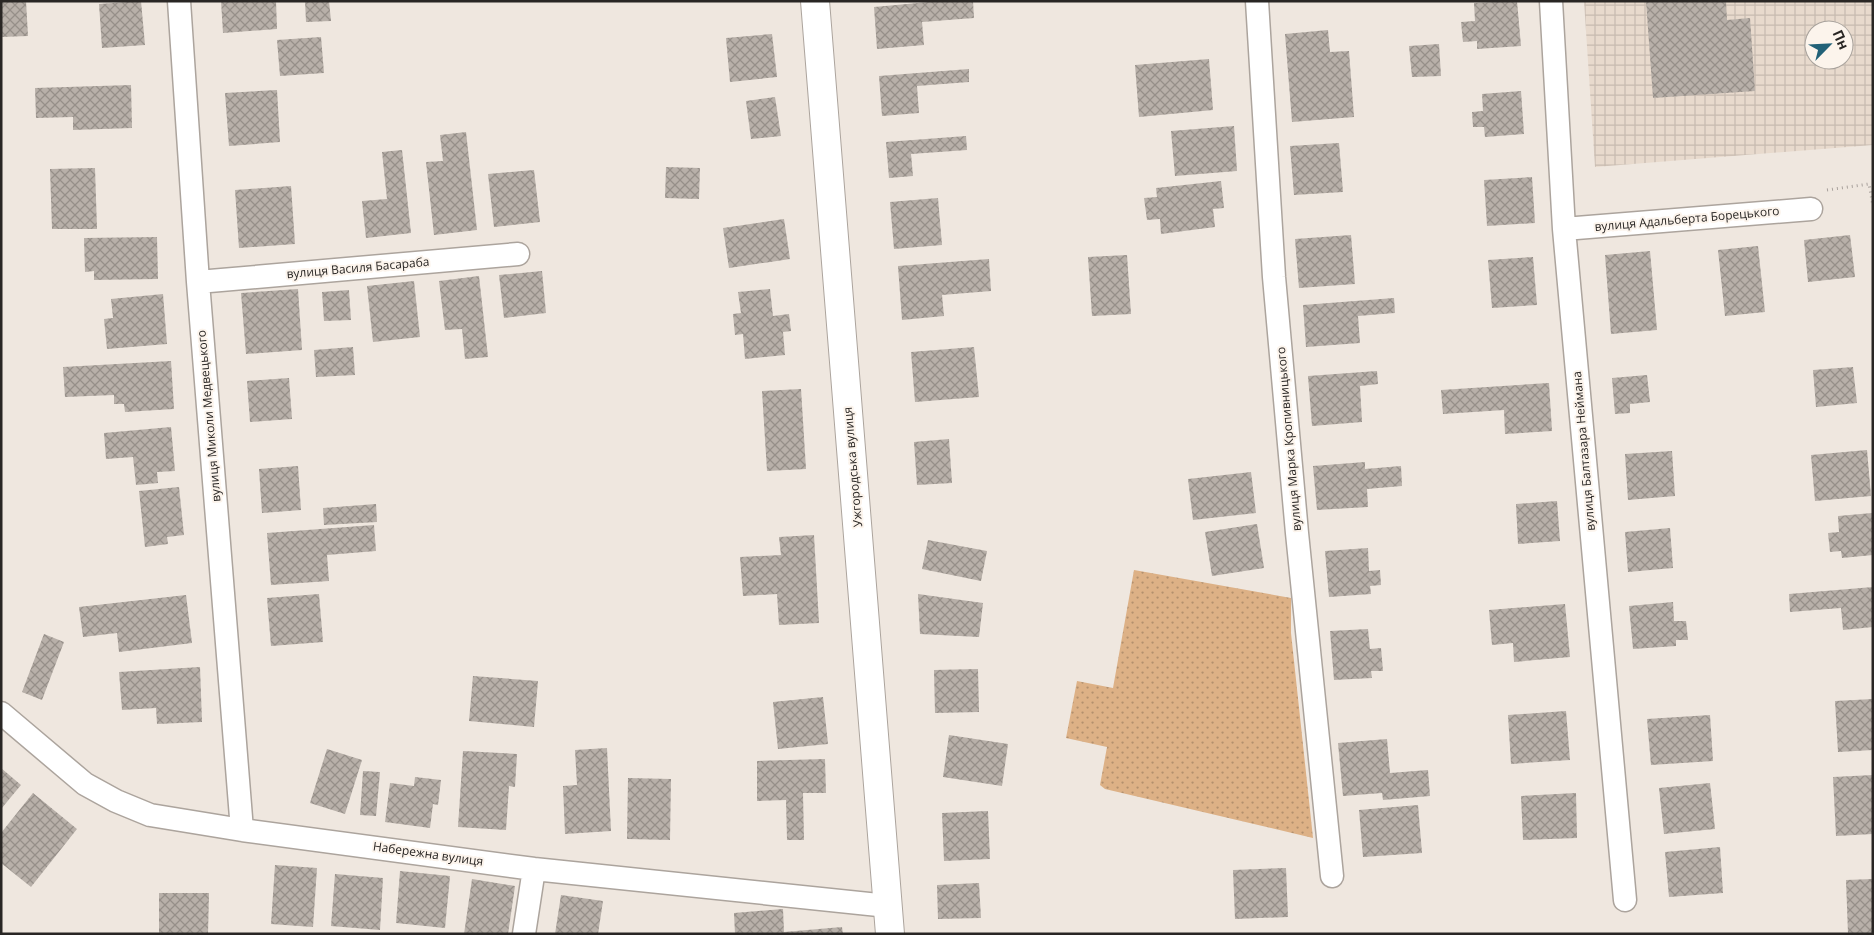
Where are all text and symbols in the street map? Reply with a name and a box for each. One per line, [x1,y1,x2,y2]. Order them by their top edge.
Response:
north arrow [1804,20,1854,70]
text: Пн [1829,27,1854,52]
street label: вулиця Адальберта Борецького [1594,202,1780,235]
street label: вулиця Василя Басараба [286,253,430,282]
street label: вулиця Миколи Медвецького [193,329,224,503]
street label: вулиця Марка Кропивницького [1272,346,1305,532]
street label: вулиця Балтазара Неймана [1568,370,1599,532]
street label: Ужгородська вулиця [839,406,866,528]
street label: Набережна вулиця [372,837,484,870]

